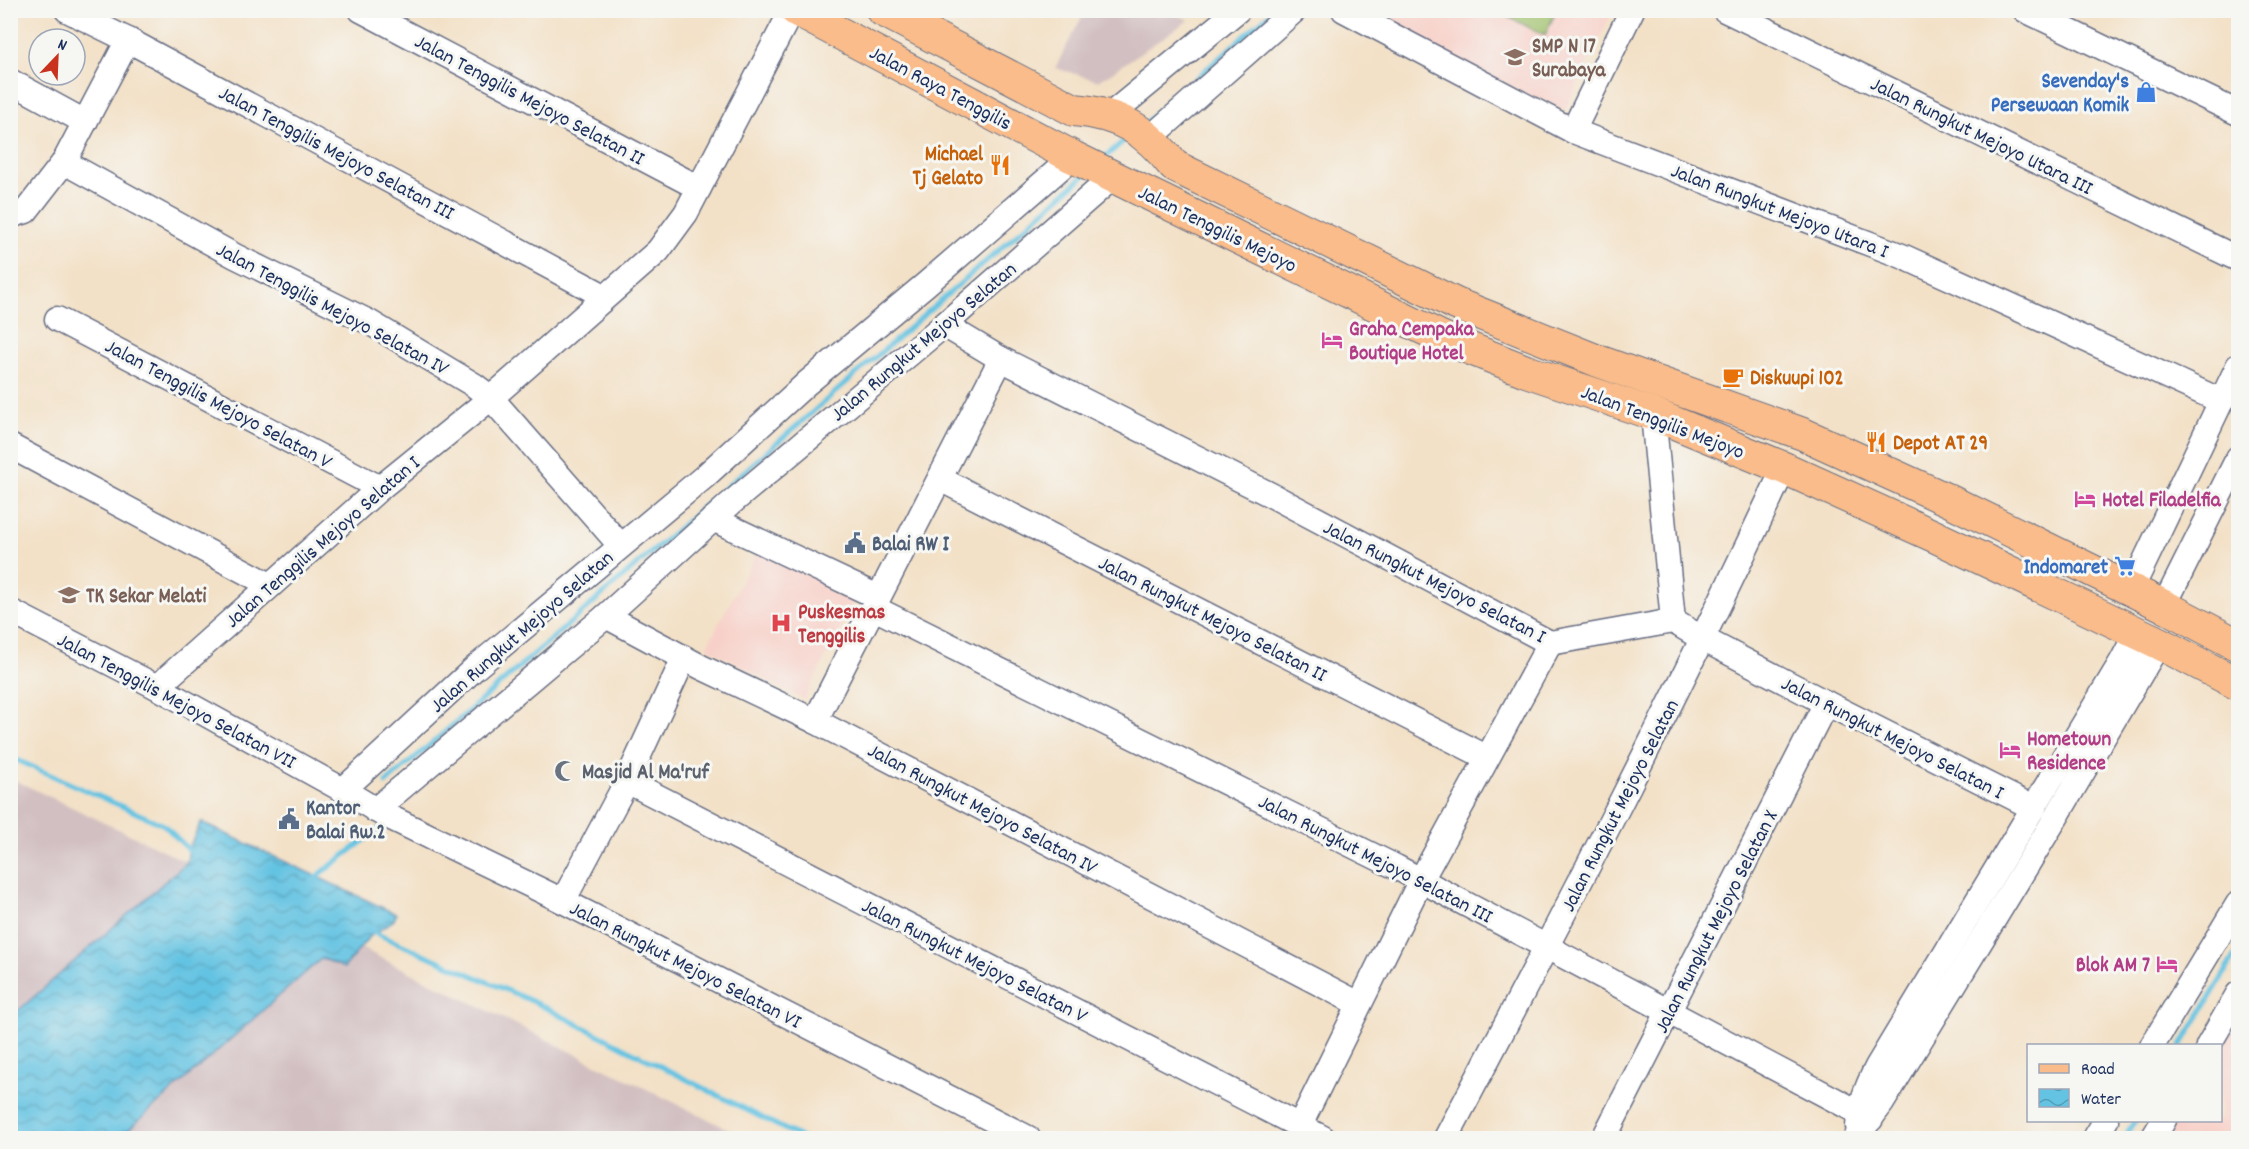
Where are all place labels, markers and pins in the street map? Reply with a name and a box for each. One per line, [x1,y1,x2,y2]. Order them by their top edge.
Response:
place label: SMP N 17 Surabaya [1532,33,1606,87]
school or university icon: SMP N 17 Surabaya [1503,45,1527,69]
place label: Sevenday's Persewaan Komik [1991,68,2129,122]
shop icon: Sevenday's Persewaan Komik [2134,80,2158,104]
place label: Michael Tj Gelato [913,141,984,195]
restaurant icon: Michael Tj Gelato [988,153,1012,177]
place label: Graha Cempaka Boutique Hotel [1349,316,1475,370]
hotel icon: Graha Cempaka Boutique Hotel [1320,328,1344,352]
cafe icon: Diskuupi 102 [1721,365,1745,389]
place label: Diskuupi 102 [1750,365,1844,395]
restaurant icon: Depot AT 29 [1864,430,1888,454]
place label: Depot AT 29 [1893,430,1988,460]
hotel icon: Hotel Filadelfia [2073,487,2097,511]
place label: Hotel Filadelfia [2102,487,2222,517]
public building icon: Balai RW I [843,531,867,555]
place label: Balai RW I [872,531,949,561]
place label: Indomaret [2024,554,2108,584]
supermarket icon: Indomaret [2113,554,2137,578]
school or university icon: TK Sekar Melati [57,583,81,607]
place label: TK Sekar Melati [86,583,207,613]
place label: Puskesmas Tenggilis [798,599,885,653]
hospital icon: Puskesmas Tenggilis [769,611,793,635]
place label: Hometown Residence [2027,726,2111,780]
hotel icon: Hometown Residence [1998,738,2022,762]
mosque icon: Masjid Al Ma'ruf [553,759,577,783]
place label: Masjid Al Ma'ruf [582,759,710,789]
place label: Kantor Balai Rw.2 [306,795,386,849]
public building icon: Kantor Balai Rw.2 [277,807,301,831]
place label: Blok AM 7 [2076,952,2150,982]
hotel icon: Blok AM 7 [2155,952,2179,976]

